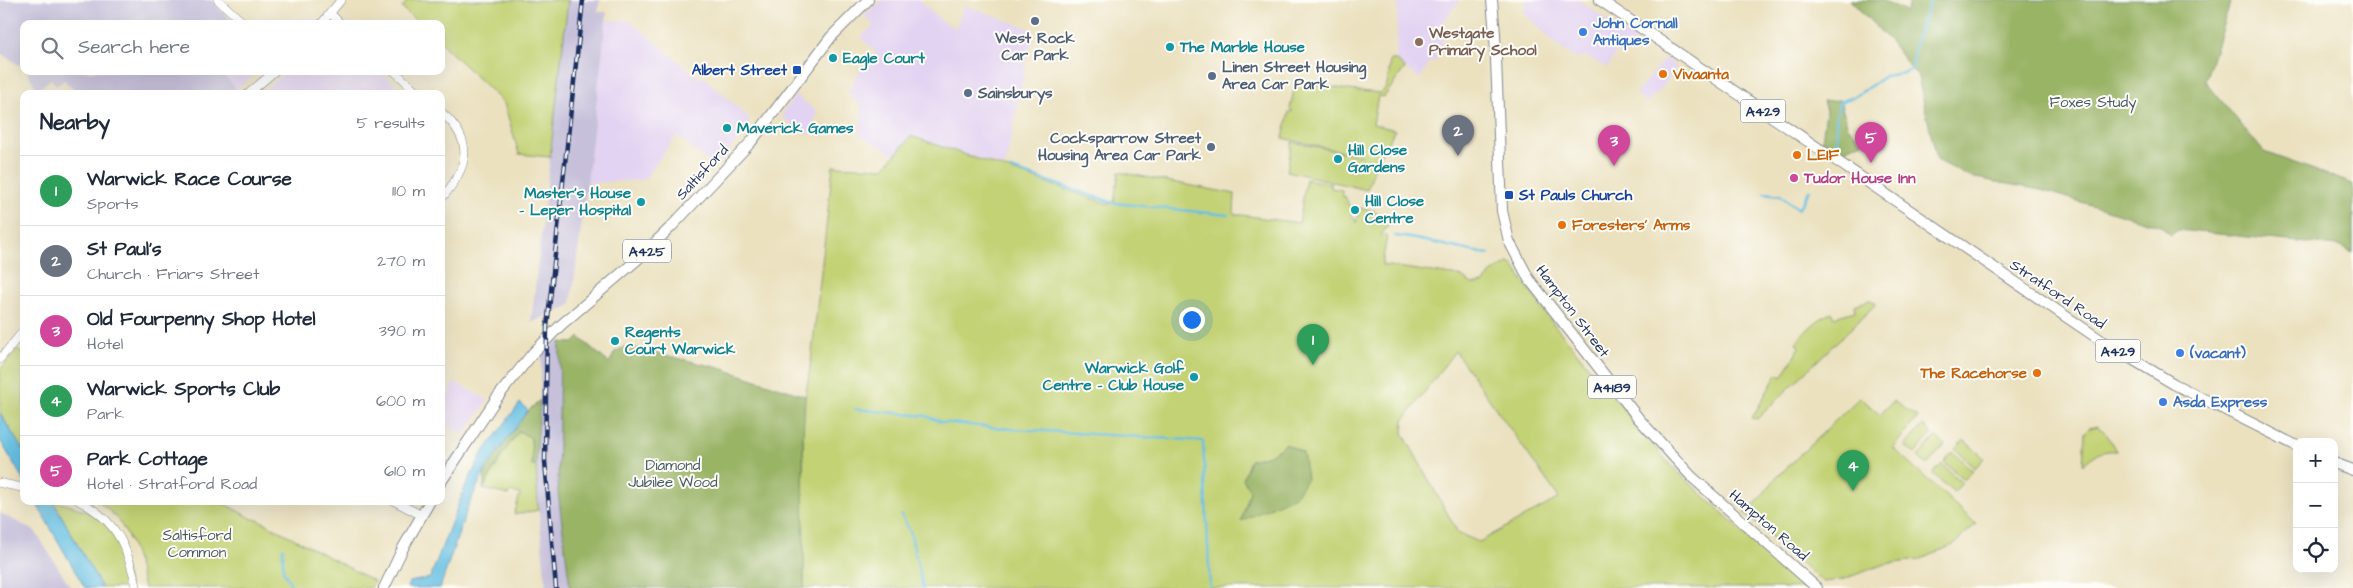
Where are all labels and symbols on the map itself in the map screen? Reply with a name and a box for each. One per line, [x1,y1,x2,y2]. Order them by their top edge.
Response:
place label: John Cornall Antiques [1592,13,1678,51]
marker: West Rock Car Park [1029,15,1041,27]
place label: Westgate Primary School [1428,23,1537,62]
marker: John Cornall Antiques [1577,26,1589,38]
place label: West Rock Car Park [994,28,1076,66]
marker: Westgate Primary School [1413,36,1425,48]
place label: The Marble House [1179,37,1305,58]
marker: The Marble House [1164,41,1176,53]
place label: Eagle Court [843,48,926,71]
marker: Eagle Court [827,52,839,64]
place label: Linen Street Housing Area Car Park [1222,57,1366,95]
place label: Albert Street [692,60,788,81]
marker: Albert Street [791,64,803,76]
place label: Vivaanta [1672,64,1729,85]
marker: Vivaanta [1657,68,1669,80]
marker: Linen Street Housing Area Car Park [1206,70,1218,82]
place label: Sainsburys [977,83,1053,105]
marker: Sainsburys [962,87,974,99]
park label: Foxes Study [2050,92,2136,114]
road number: A429 [1740,100,1786,122]
pin: 2 [1442,115,1474,156]
place label: Maverick Games [737,118,854,139]
marker: Maverick Games [721,122,733,134]
pin: 5 [1855,122,1887,163]
pin: 3 [1598,125,1630,166]
place label: Cocksparrow Street Housing Area Car Park [1038,128,1202,168]
street label: Saltisford [671,140,734,205]
place label: Hill Close Gardens [1348,140,1407,178]
marker: Cocksparrow Street Housing Area Car Park [1205,141,1217,153]
place label: LEIF [1807,145,1840,166]
marker: LEIF [1791,149,1803,161]
marker: Hill Close Gardens [1332,153,1344,165]
place label: Tudor House Inn [1803,168,1916,189]
marker: Tudor House Inn [1788,172,1800,184]
place label: Master's House - Leper Hospital [519,183,632,221]
place label: St Pauls Church [1518,185,1633,206]
marker: St Pauls Church [1503,189,1515,201]
place label: Hill Close Centre [1365,191,1424,229]
marker: Master's House - Leper Hospital [635,196,647,208]
marker: Hill Close Centre [1349,204,1361,216]
place label: Foresters' Arms [1572,215,1691,236]
marker: Foresters' Arms [1556,219,1568,231]
road number: A425 [623,240,671,262]
street label: Stratford Road [2006,255,2110,334]
street label: Hampton Street [1531,261,1614,362]
your location [1179,307,1205,333]
place label: Regents Court Warwick [625,322,736,360]
pin: 1 [1297,324,1329,365]
marker: Regents Court Warwick [609,335,621,347]
road number: A429 [2096,340,2140,362]
place label: (vacant) [2189,343,2247,364]
marker: (vacant) [2174,347,2186,359]
place label: Warwick Golf Centre - Club House [1043,358,1185,396]
place label: The Racehorse [1919,363,2027,384]
marker: The Racehorse [2031,367,2043,379]
marker: Warwick Golf Centre - Club House [1188,371,1200,383]
road number: A4189 [1588,376,1636,398]
place label: Asda Express [2173,392,2268,413]
marker: Asda Express [2157,396,2169,408]
pin: 4 [1837,450,1869,491]
park label: Diamond Jubilee Wood [628,455,718,493]
street label: Hampton Road [1724,485,1813,566]
park label: Saltisford Common [163,525,232,563]

